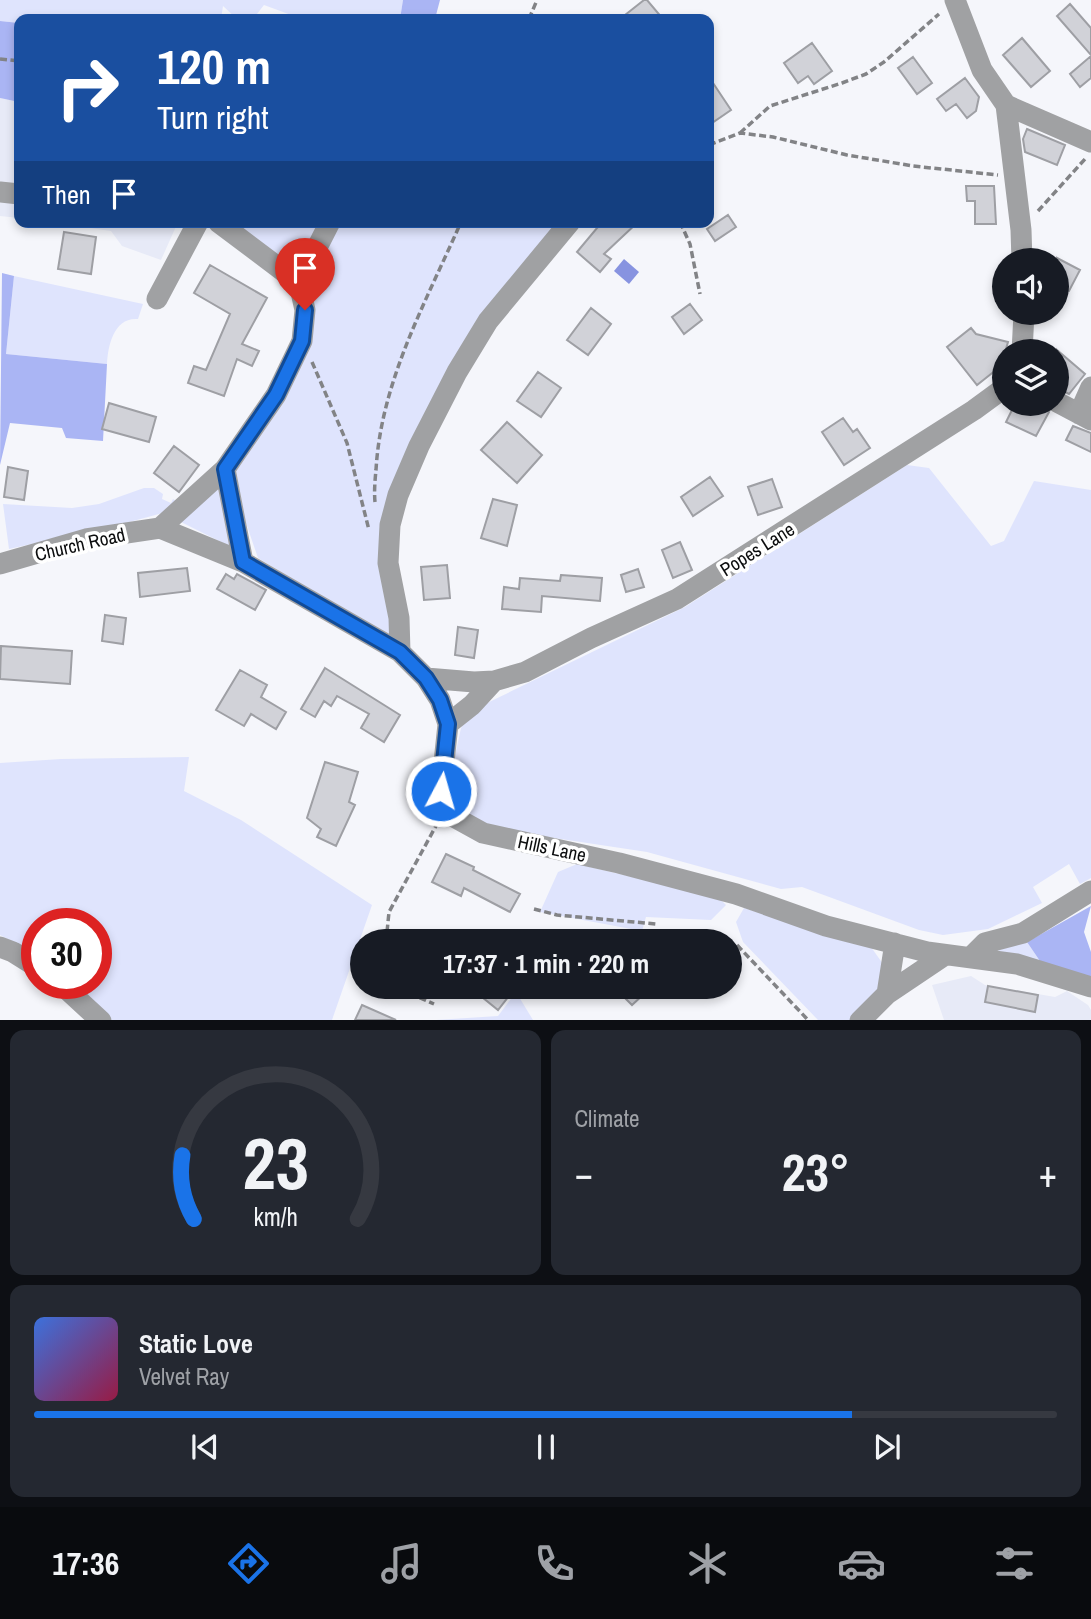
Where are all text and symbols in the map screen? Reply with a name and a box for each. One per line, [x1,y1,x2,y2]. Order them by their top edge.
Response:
text: 120 m [157,33,271,99]
icon: right [42,42,133,133]
text: Turn right [157,96,269,139]
icon: arrive [105,175,143,213]
text: Then [42,177,91,212]
pin [275,238,335,310]
map controls [992,248,1069,416]
button: sound [992,248,1069,325]
icon: arrive [286,249,324,287]
button: layers [992,339,1069,416]
street label: Popes Lane [715,516,799,582]
street label: Church Road [32,521,128,567]
position arrow [404,754,478,828]
street label: Hills Lane [515,828,589,868]
speed limit sign: 30 [21,908,112,999]
text: 17:37 · 1 min · 220 m [443,946,649,981]
text: Climate [575,1103,639,1134]
text: 23 [242,1114,308,1212]
text: 23° [782,1137,850,1207]
text: − [575,1148,593,1199]
text: + [1039,1148,1057,1199]
text: km/h [253,1199,297,1233]
text: Static Love [139,1326,253,1361]
text: Velvet Ray [139,1361,229,1392]
icon: previous [186,1428,224,1466]
icon: pause [527,1428,565,1466]
icon: next [868,1428,906,1466]
icon: directions [224,1539,273,1588]
icon: music [377,1539,426,1588]
icon: phone [530,1539,579,1588]
icon: climate [683,1539,732,1588]
icon: car [837,1539,886,1588]
icon: filters [990,1539,1039,1588]
text: 17:36 [52,1542,119,1585]

